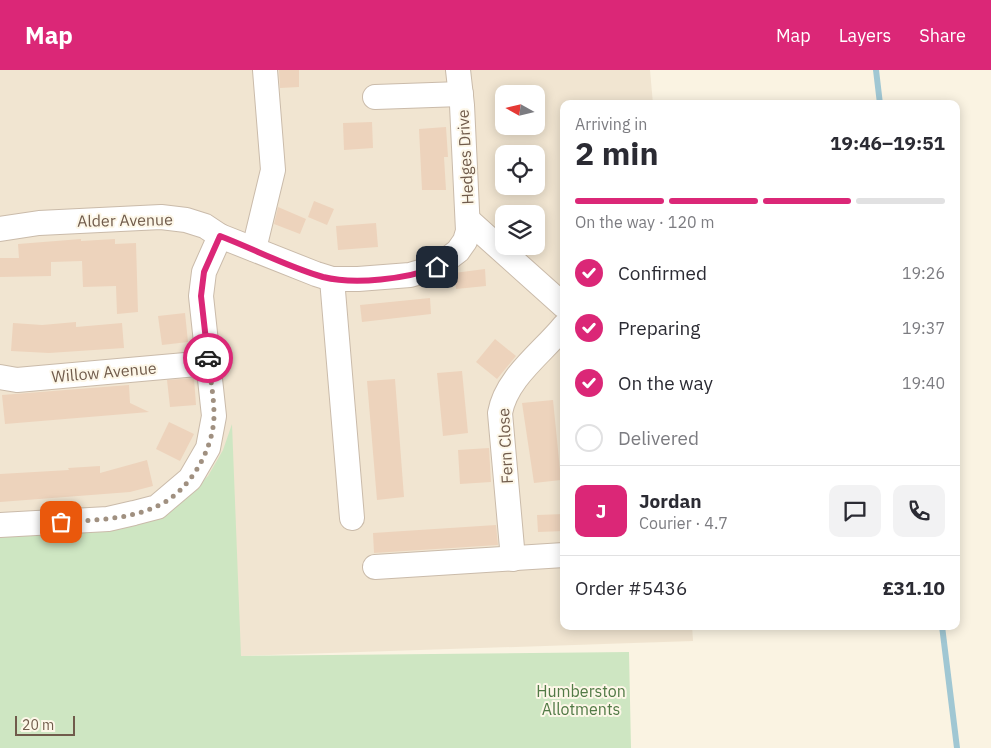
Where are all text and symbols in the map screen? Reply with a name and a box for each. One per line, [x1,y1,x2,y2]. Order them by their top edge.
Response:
text: Map [25,19,73,51]
text: Map [776,24,811,47]
text: Layers [839,24,891,47]
text: Share [919,24,966,47]
north arrow [495,85,545,135]
map controls [495,85,545,255]
street label: Hedges Drive [453,109,477,205]
text: Arriving in [575,114,647,134]
text: 19:46–19:51 [830,131,945,155]
text: 2 min [575,132,659,174]
button: locate [495,145,545,195]
button: layers [495,205,545,255]
street label: Alder Avenue [77,209,173,231]
text: On the way · 120 m [575,212,714,232]
pin [416,246,458,288]
icon: home [423,253,451,281]
icon: check [575,259,603,287]
text: Confirmed [618,261,707,285]
text: 19:26 [902,263,945,283]
icon: check [575,314,603,342]
text: Preparing [618,316,700,340]
text: 19:37 [902,318,945,338]
courier [183,333,233,383]
icon: car [194,344,222,372]
street label: Willow Avenue [51,357,158,387]
icon: check [575,369,603,397]
text: On the way [618,371,713,395]
text: 19:40 [902,373,945,393]
street label: Fern Close [493,407,517,484]
text: Delivered [618,426,699,450]
button: chat [829,485,881,537]
button: phone [893,485,945,537]
text: Jordan [639,489,702,513]
text: J [596,499,606,523]
pin [40,501,82,543]
icon: bag [47,508,75,536]
text: Courier · 4.7 [639,513,728,533]
text: Order #5436 [575,576,687,600]
text: £31.10 [882,576,945,600]
park label: Humberston Allotments [536,681,626,719]
scale bar [15,713,75,736]
text: 20 m [22,716,54,734]

